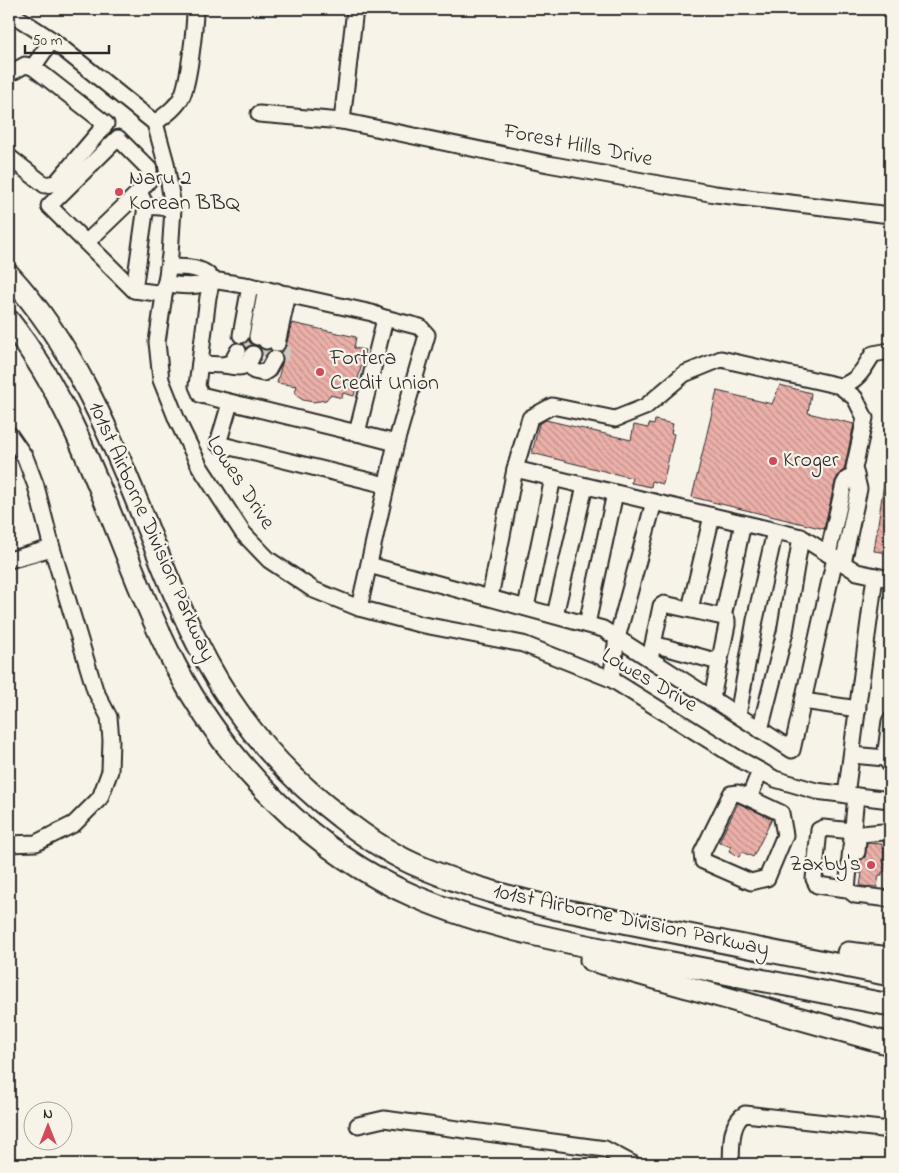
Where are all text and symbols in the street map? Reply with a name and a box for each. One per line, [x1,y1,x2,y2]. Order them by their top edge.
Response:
scale bar [25,22,109,54]
text: 50 m [32,30,63,52]
street label: Forest Hills Drive [500,116,655,176]
place label: Naru 2 Korean BBQ [129,163,241,220]
marker: Naru 2 Korean BBQ [113,186,125,198]
place label: Fortera Credit Union [329,343,439,400]
marker: Fortera Credit Union [314,366,326,378]
street label: 101st Airborne Division Parkway [78,397,223,668]
street label: Lowes Drive [198,430,282,536]
place label: Kroger [783,445,839,478]
marker: Kroger [767,455,779,467]
street label: Lowes Drive [595,641,703,722]
place label: Zaxby's [789,849,861,882]
marker: Zaxby's [865,859,877,871]
street label: 101st Airborne Division Parkway [490,876,772,967]
north arrow [22,1100,72,1150]
text: N [43,1104,53,1125]

